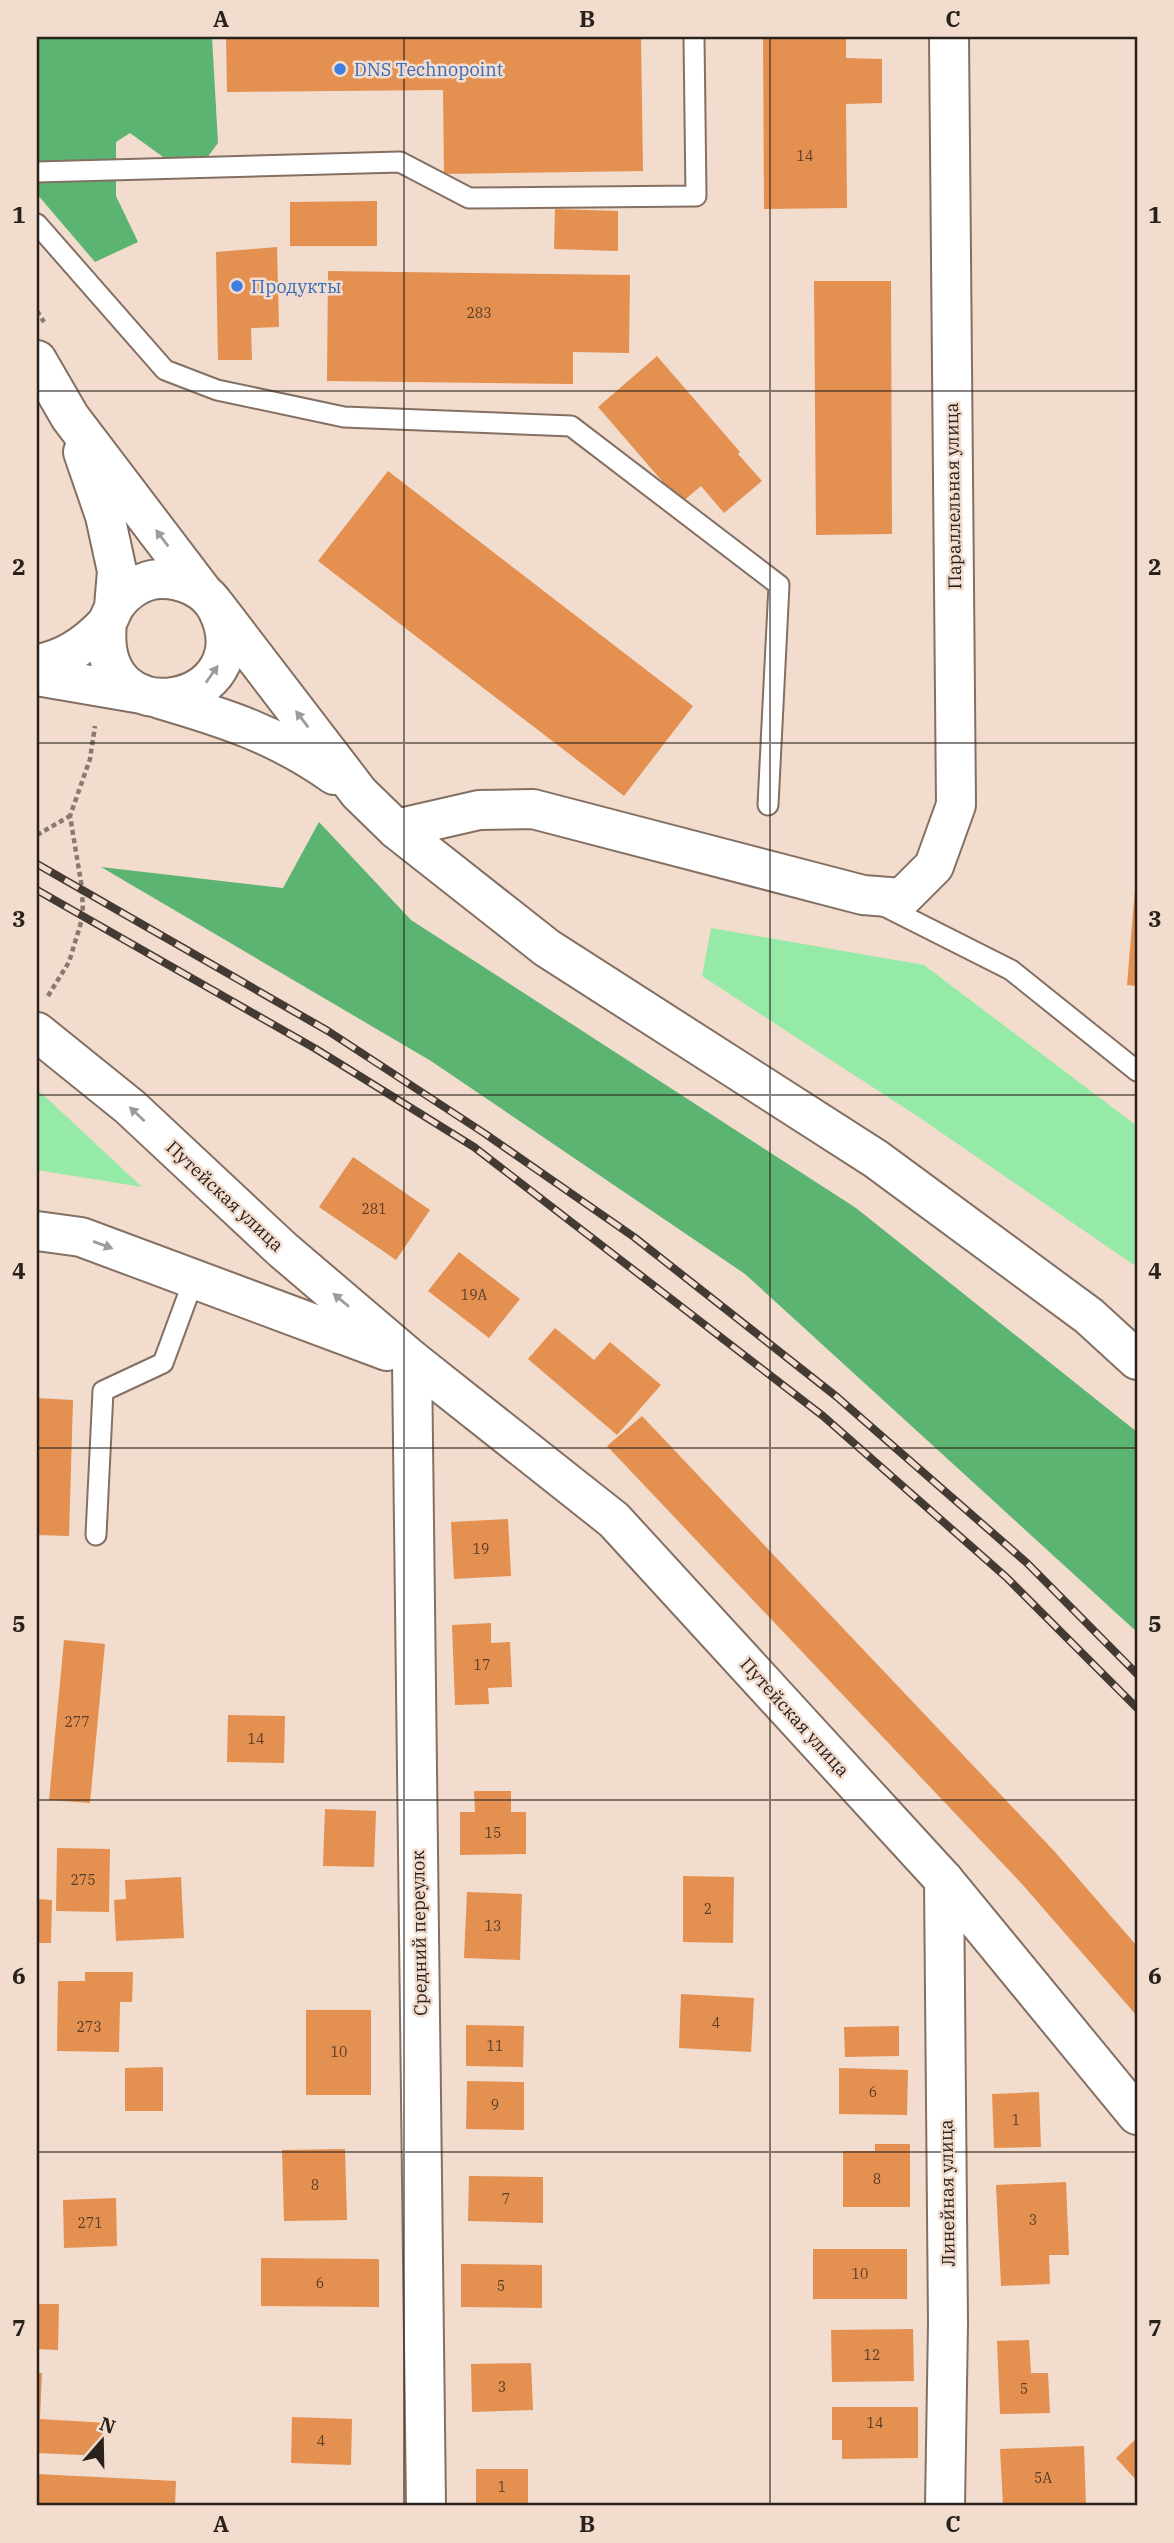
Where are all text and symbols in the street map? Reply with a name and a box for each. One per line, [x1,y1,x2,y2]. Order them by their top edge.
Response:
text: A [213,3,229,33]
text: B [579,3,595,33]
text: C [945,3,961,33]
place label: DNS Technopoint [354,58,503,81]
marker: DNS Technopoint [332,61,348,77]
house number: 14 [797,147,813,165]
text: 1 [12,199,26,229]
text: 1 [1148,199,1162,229]
place label: Продукты [251,275,341,298]
marker: Продукты [229,278,245,294]
house number: 283 [466,304,492,322]
street label: Параллельная улица [940,402,966,590]
one-way arrow [155,529,169,547]
text: 2 [12,551,26,581]
text: 2 [1148,551,1162,581]
one-way arrow [205,665,219,683]
one-way arrow [296,710,310,728]
text: 3 [12,903,26,933]
text: 3 [1148,903,1162,933]
one-way arrow [129,1106,146,1122]
street label: Путейская улица [161,1136,289,1256]
house number: 281 [361,1200,387,1218]
one-way arrow [93,1240,114,1251]
text: 4 [12,1255,26,1285]
text: 4 [1148,1255,1162,1285]
house number: 19А [461,1286,488,1304]
one-way arrow [333,1293,350,1308]
house number: 19 [473,1540,489,1558]
text: 5 [12,1608,26,1638]
text: 5 [1148,1608,1162,1638]
street label: Путейская улица [736,1653,855,1781]
house number: 17 [474,1656,490,1674]
house number: 277 [64,1713,90,1731]
house number: 14 [248,1730,264,1748]
house number: 15 [485,1824,501,1842]
street label: Средний переулок [406,1849,432,2016]
house number: 275 [70,1871,96,1889]
house number: 2 [704,1900,712,1918]
house number: 13 [485,1917,501,1935]
text: 6 [12,1960,26,1990]
text: 6 [1148,1960,1162,1990]
house number: 4 [712,2014,720,2032]
house number: 273 [76,2018,102,2036]
house number: 11 [487,2037,503,2055]
house number: 10 [331,2043,347,2061]
house number: 6 [869,2083,877,2101]
house number: 9 [491,2096,499,2114]
house number: 1 [1012,2111,1020,2129]
street label: Линейная улица [934,2119,960,2267]
house number: 8 [873,2170,881,2188]
house number: 8 [311,2176,319,2194]
house number: 7 [502,2190,510,2208]
house number: 3 [1029,2211,1037,2229]
house number: 271 [77,2214,103,2232]
house number: 10 [852,2265,868,2283]
house number: 6 [316,2274,324,2292]
house number: 5 [497,2277,505,2295]
text: 7 [12,2312,26,2342]
text: 7 [1148,2312,1162,2342]
house number: 12 [864,2346,880,2364]
house number: 3 [498,2378,506,2396]
house number: 5 [1020,2380,1028,2398]
north arrow [66,2406,136,2476]
text: N [97,2411,119,2439]
house number: 14 [867,2414,883,2432]
house number: 4 [317,2432,325,2450]
house number: 5А [1034,2469,1052,2487]
house number: 1 [498,2478,506,2496]
text: A [213,2508,229,2538]
text: B [579,2508,595,2538]
text: C [945,2508,961,2538]

